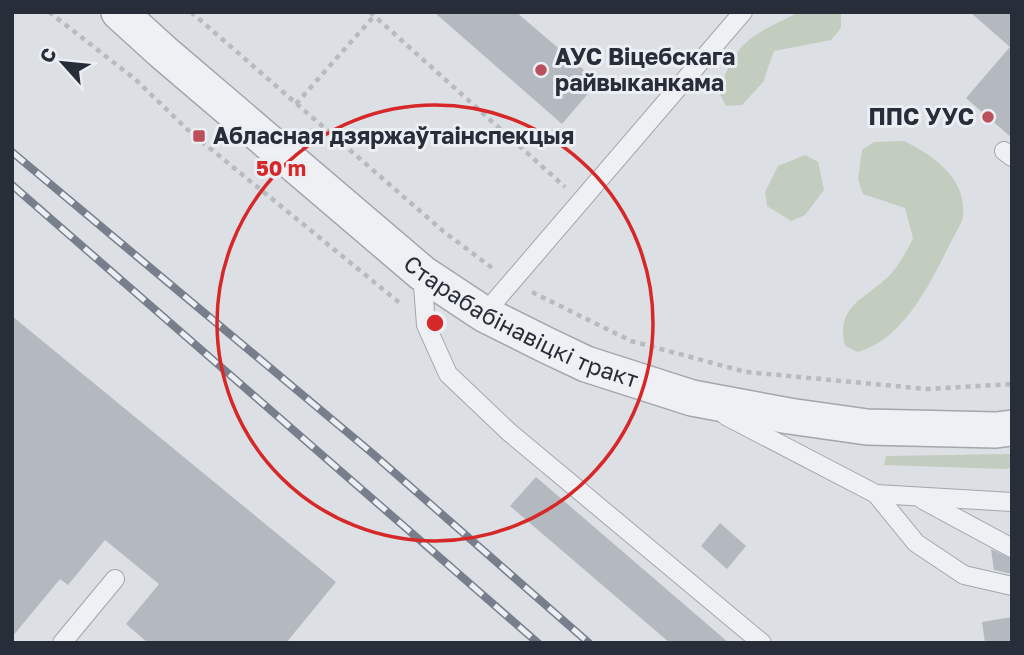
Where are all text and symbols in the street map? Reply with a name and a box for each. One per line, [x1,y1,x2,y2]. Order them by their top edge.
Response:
north arrow [28,28,98,98]
place label: АУС Віцебскага райвыканкама [555,42,735,96]
text: С [34,44,61,66]
marker: АУС Віцебскага райвыканкама [533,62,549,78]
place label: ППС УУС [868,102,974,130]
marker: ППС УУС [980,109,996,125]
place label: Абласная дзяржаўтаінспекцыя [213,121,574,149]
marker: Абласная дзяржаўтаінспекцыя [191,128,207,144]
text: 50 m [256,155,306,181]
street label: Старабабінавіцкі тракт [398,249,642,393]
centre of rings [423,311,447,335]

